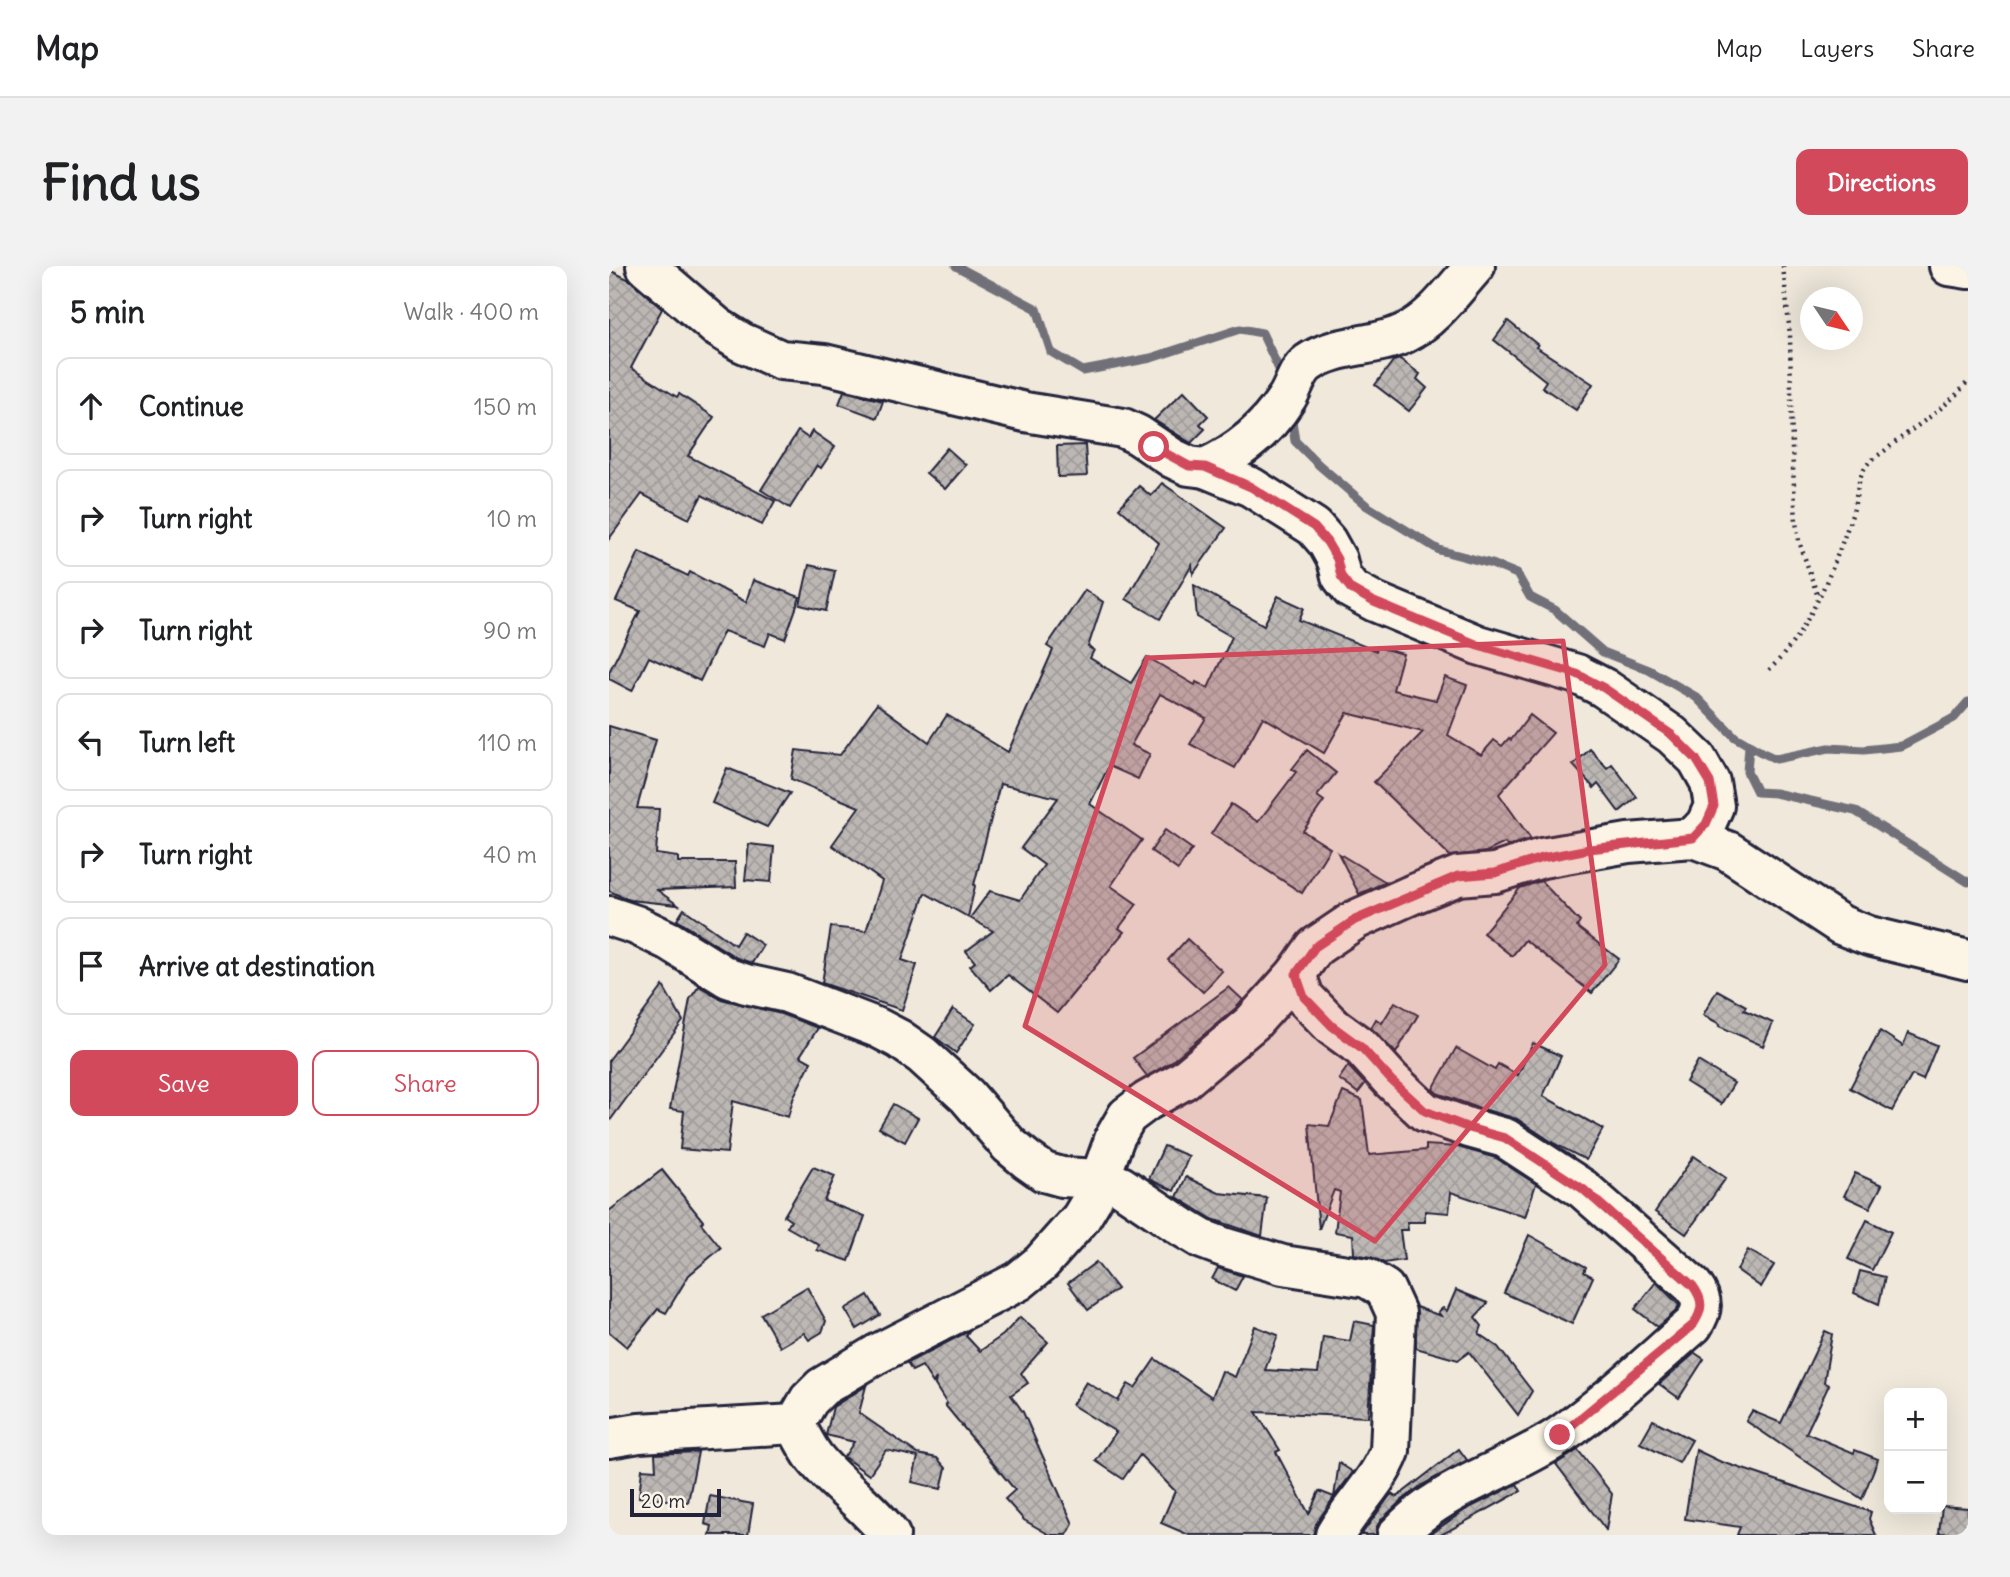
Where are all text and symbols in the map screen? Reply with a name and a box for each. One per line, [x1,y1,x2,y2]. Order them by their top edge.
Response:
text: Map [35,27,99,69]
text: Map [1716,33,1762,63]
text: Layers [1800,33,1874,63]
text: Share [1912,33,1975,63]
button: Directions [1796,149,1968,215]
text: Find us [42,152,200,213]
north arrow [1800,287,1863,350]
text: 5 min [70,293,145,331]
text: Walk · 400 m [404,297,539,326]
icon: ahead [72,387,110,425]
text: Continue [139,390,244,423]
text: 150 m [474,392,537,421]
route start [1138,431,1169,462]
icon: right [72,499,110,537]
text: Turn right [139,502,252,535]
text: 10 m [487,504,537,533]
icon: right [72,611,110,649]
text: Turn right [139,614,252,647]
text: 90 m [483,616,537,645]
icon: left [72,723,110,761]
text: Turn left [139,726,235,759]
text: 110 m [478,728,537,757]
icon: right [72,835,110,873]
text: Turn right [139,838,252,871]
text: 40 m [483,840,537,869]
icon: arrive [72,947,110,985]
text: Arrive at destination [139,950,375,983]
button: Save [70,1050,298,1116]
button: Share [312,1050,539,1116]
map controls [1884,1388,1947,1514]
button: + [1884,1388,1947,1451]
route end [1544,1419,1575,1450]
button: − [1884,1451,1947,1514]
scale bar [630,1486,721,1518]
text: 20 m [641,1489,685,1513]

